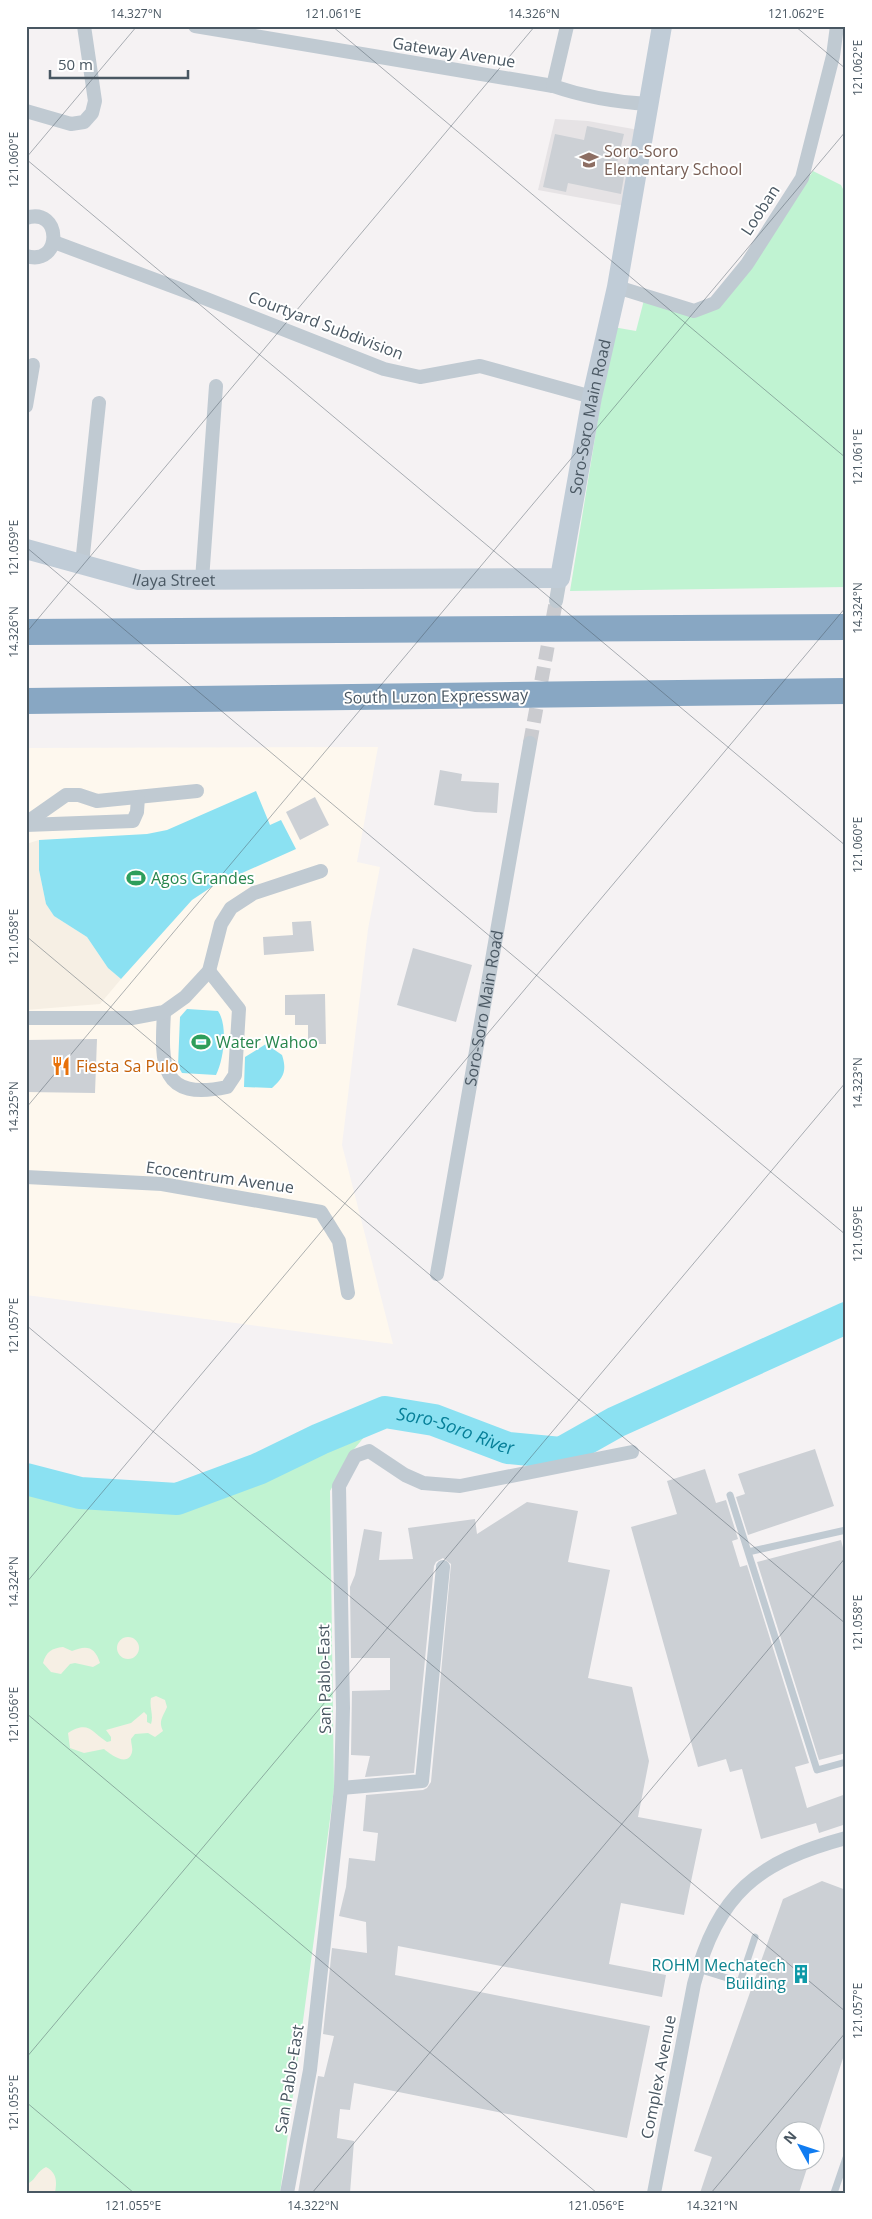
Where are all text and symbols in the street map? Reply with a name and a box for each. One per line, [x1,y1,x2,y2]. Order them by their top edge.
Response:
text: 14.327°N [110,5,162,22]
text: 121.061°E [305,5,361,22]
text: 14.326°N [508,5,560,22]
text: 121.062°E [768,5,824,22]
street label: Gateway Avenue [391,31,517,73]
text: 121.062°E [849,40,866,96]
scale bar [50,48,188,80]
text: 50 m [58,54,93,74]
text: 121.060°E [5,132,22,188]
place label: Soro-Soro Elementary School [604,140,742,180]
school or university icon: Soro-Soro Elementary School [578,149,600,171]
street label: Looban [735,180,785,240]
street label: Courtyard Subdivision [245,285,407,365]
street label: Soro-Soro Main Road [564,337,616,496]
text: 121.061°E [849,429,866,485]
text: 121.059°E [5,520,22,576]
street label: Ilaya Street [130,568,216,591]
text: 14.324°N [849,582,866,634]
text: 14.326°N [5,606,22,658]
street label: South Luzon Expressway [344,683,529,709]
text: 121.060°E [849,817,866,873]
sports icon: Agos Grandes [125,867,147,889]
place label: Agos Grandes [151,867,254,889]
text: 121.058°E [5,909,22,965]
street label: Soro-Soro Main Road [459,928,508,1088]
sports icon: Water Wahoo [190,1031,212,1053]
place label: Water Wahoo [216,1031,318,1053]
restaurant icon: Fiesta Sa Pulo [50,1055,72,1077]
place label: Fiesta Sa Pulo [76,1055,179,1077]
text: 14.323°N [849,1057,866,1109]
text: 14.325°N [5,1081,22,1133]
street label: Ecocentrum Avenue [145,1156,295,1198]
text: 121.059°E [849,1206,866,1262]
text: 121.057°E [5,1298,22,1354]
water label: Soro-Soro River [395,1401,516,1460]
text: 14.324°N [5,1556,22,1608]
text: 121.058°E [849,1595,866,1651]
street label: San Pablo-East [312,1624,336,1734]
text: 121.056°E [5,1687,22,1743]
place label: ROHM Mechatech Building [651,1954,786,1994]
building icon: ROHM Mechatech Building [790,1963,812,1985]
text: 121.057°E [849,1983,866,2039]
street label: Complex Avenue [635,2013,681,2141]
street label: San Pablo-East [270,2023,309,2135]
text: 121.055°E [5,2075,22,2131]
north arrow [774,2122,824,2172]
text: N [779,2127,801,2148]
text: 121.055°E [105,2197,161,2214]
text: 14.322°N [287,2197,339,2214]
text: 121.056°E [568,2197,624,2214]
text: 14.321°N [686,2197,738,2214]

